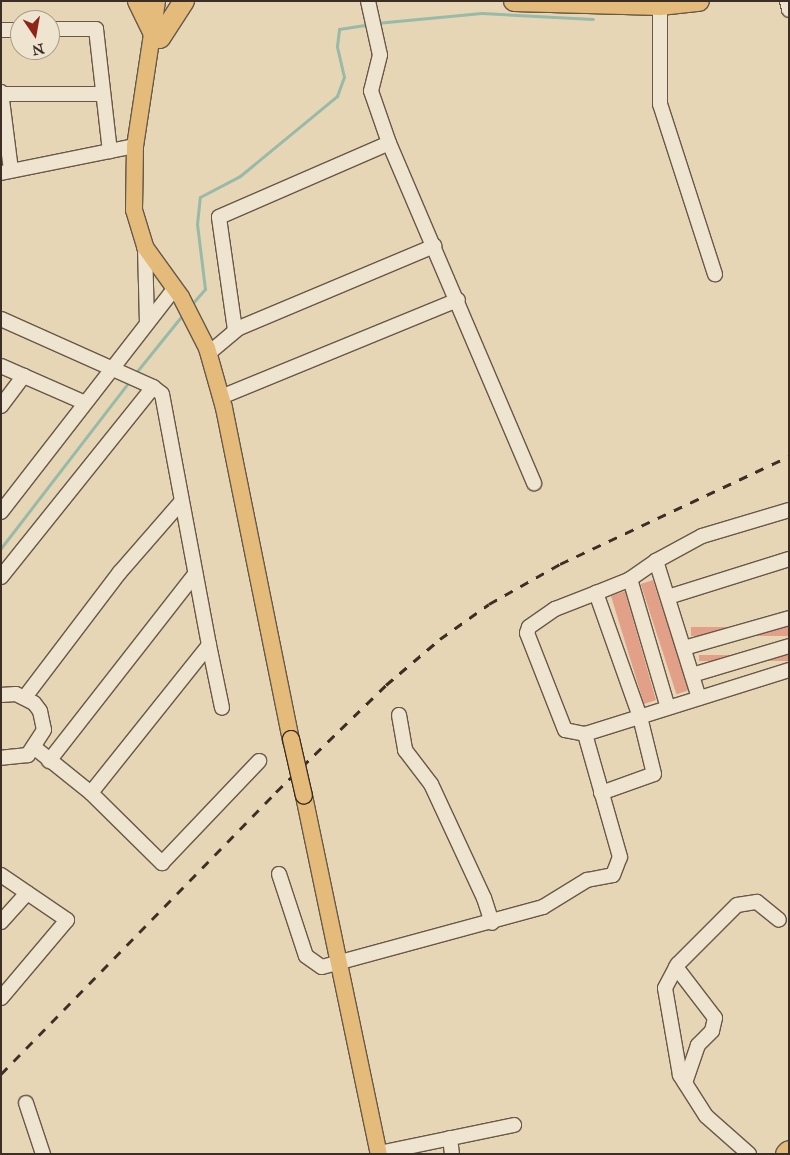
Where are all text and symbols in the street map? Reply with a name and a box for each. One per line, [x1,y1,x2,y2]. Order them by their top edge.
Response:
north arrow [10,10,60,60]
text: N [30,40,46,59]

